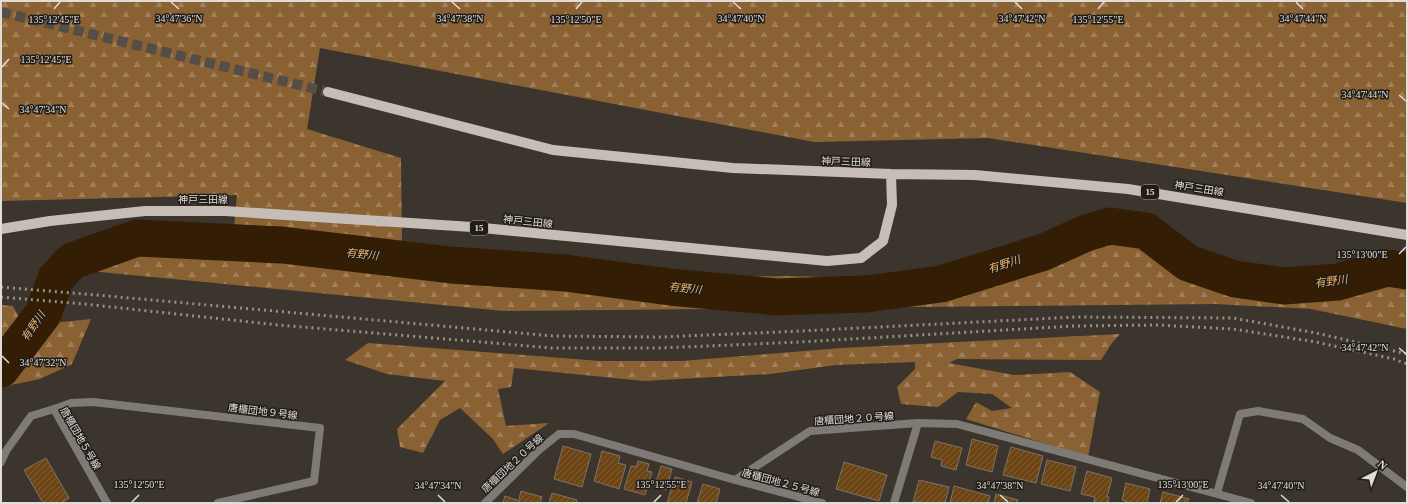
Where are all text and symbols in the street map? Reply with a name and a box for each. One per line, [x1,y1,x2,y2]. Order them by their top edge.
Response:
text: 34°47'36"N [155,13,203,24]
text: 34°47'38"N [436,13,484,24]
text: 34°47'40"N [717,13,765,24]
text: 34°47'42"N [998,13,1046,24]
text: 34°47'44"N [1279,13,1327,24]
text: 135°12'45"E [29,14,80,25]
text: 135°12'50"E [551,14,602,25]
text: 135°12'55"E [1073,14,1124,25]
text: 135°12'45"E [21,54,72,65]
text: 34°47'44"N [1341,89,1389,100]
text: 34°47'34"N [19,104,67,115]
street label: 神戸三田線 [821,155,871,168]
street label: 神戸三田線 [1173,179,1224,198]
road number: 15 [1141,185,1159,199]
street label: 神戸三田線 [178,194,228,205]
street label: 神戸三田線 [503,213,553,230]
road number: 15 [470,221,488,235]
water label: 有野川 [345,246,380,262]
text: 135°13'00"E [1337,249,1388,260]
water label: 有野川 [986,253,1022,275]
water label: 有野川 [1314,273,1349,289]
water label: 有野川 [668,280,703,296]
water label: 有野川 [19,308,48,343]
text: 34°47'42"N [1341,342,1389,353]
text: 34°47'32"N [19,357,67,368]
street label: 唐櫃団地９号線 [228,402,298,421]
street label: 唐櫃団地５号線 [58,405,103,471]
street label: 唐櫃団地２０号線 [814,410,894,427]
street label: 唐櫃団地２０号線 [479,432,545,495]
north arrow [1356,452,1396,492]
text: N [1376,457,1390,472]
street label: 唐櫃団地２５号線 [741,467,821,498]
text: 135°12'50"E [114,479,165,490]
text: 135°12'55"E [636,479,687,490]
text: 135°13'00"E [1158,479,1209,490]
text: 34°47'34"N [414,480,462,491]
text: 34°47'38"N [976,480,1024,491]
text: 34°47'40"N [1257,480,1305,491]

